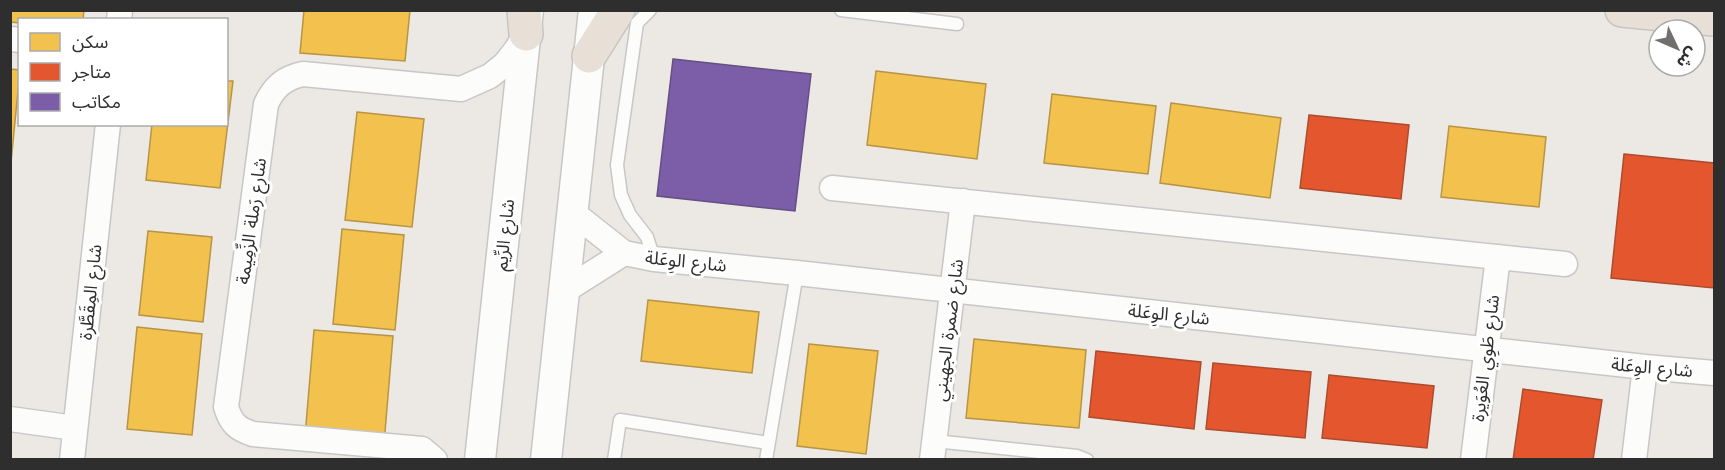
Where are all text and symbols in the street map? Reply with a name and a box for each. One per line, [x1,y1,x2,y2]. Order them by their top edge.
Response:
legend [18,18,228,126]
north arrow [1647,18,1707,78]
text: سكن [72,31,108,53]
text: ش [1673,44,1702,73]
text: متاجر [71,61,111,83]
text: مكاتب [72,91,121,112]
street label: شارع رَملة الزِّمِيمة [229,156,274,286]
street label: شارع الرِّيم [490,198,522,272]
street label: شارع المِقَطَّرة [75,243,109,341]
street label: شارع الوِعَلة [644,246,728,280]
street label: شارع ضمرة الجهيني [929,258,971,403]
street label: شارع طَوِي العُوَيرة [1467,293,1507,423]
street label: شارع الوِعَلة [1127,299,1211,333]
street label: شارع الوِعَلة [1610,353,1694,385]

